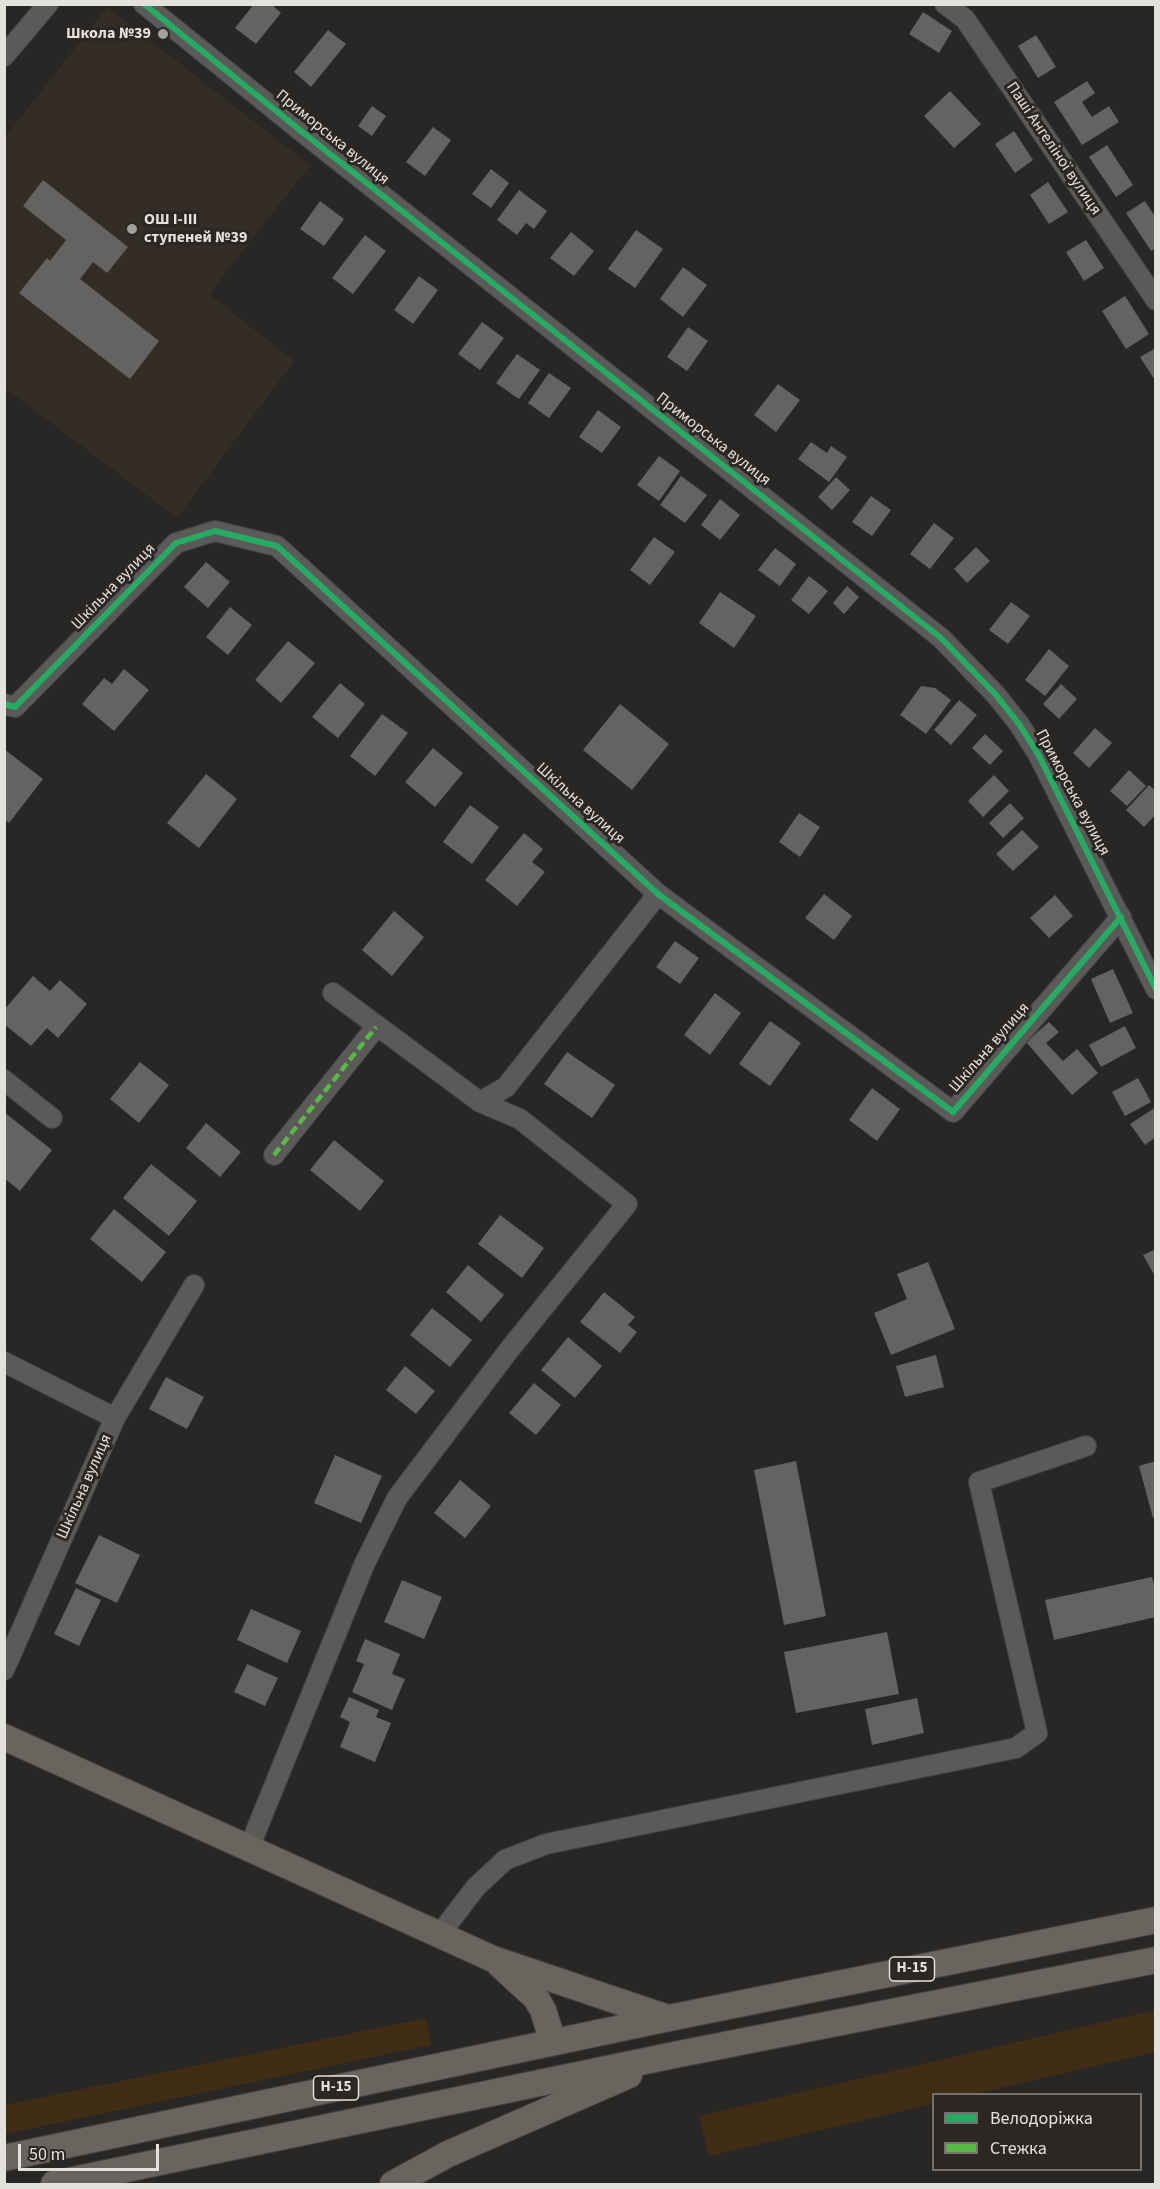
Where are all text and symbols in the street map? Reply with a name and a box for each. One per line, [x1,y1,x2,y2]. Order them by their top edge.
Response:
place label: Школа №39 [66,24,151,44]
marker: Школа №39 [156,27,170,41]
street label: Паші Ангеліної вулиця [1001,79,1105,219]
street label: Приморська вулиця [271,86,393,190]
place label: ОШ I-III ступеней №39 [144,210,247,248]
marker: ОШ I-III ступеней №39 [125,222,139,236]
street label: Приморська вулиця [652,389,774,491]
street label: Шкільна вулиця [68,540,160,634]
street label: Приморська вулиця [1031,727,1113,859]
street label: Шкільна вулиця [532,759,628,849]
street label: Шкільна вулиця [946,999,1034,1097]
street label: Шкільна вулиця [53,1432,117,1542]
road number: Н-15 [890,1957,934,1981]
road number: Н-15 [314,2076,358,2100]
legend [932,2093,1142,2171]
text: Велодоріжка [990,2106,1093,2131]
scale bar [21,2132,162,2170]
text: Стежка [990,2136,1047,2161]
text: 50 m [29,2142,65,2167]

